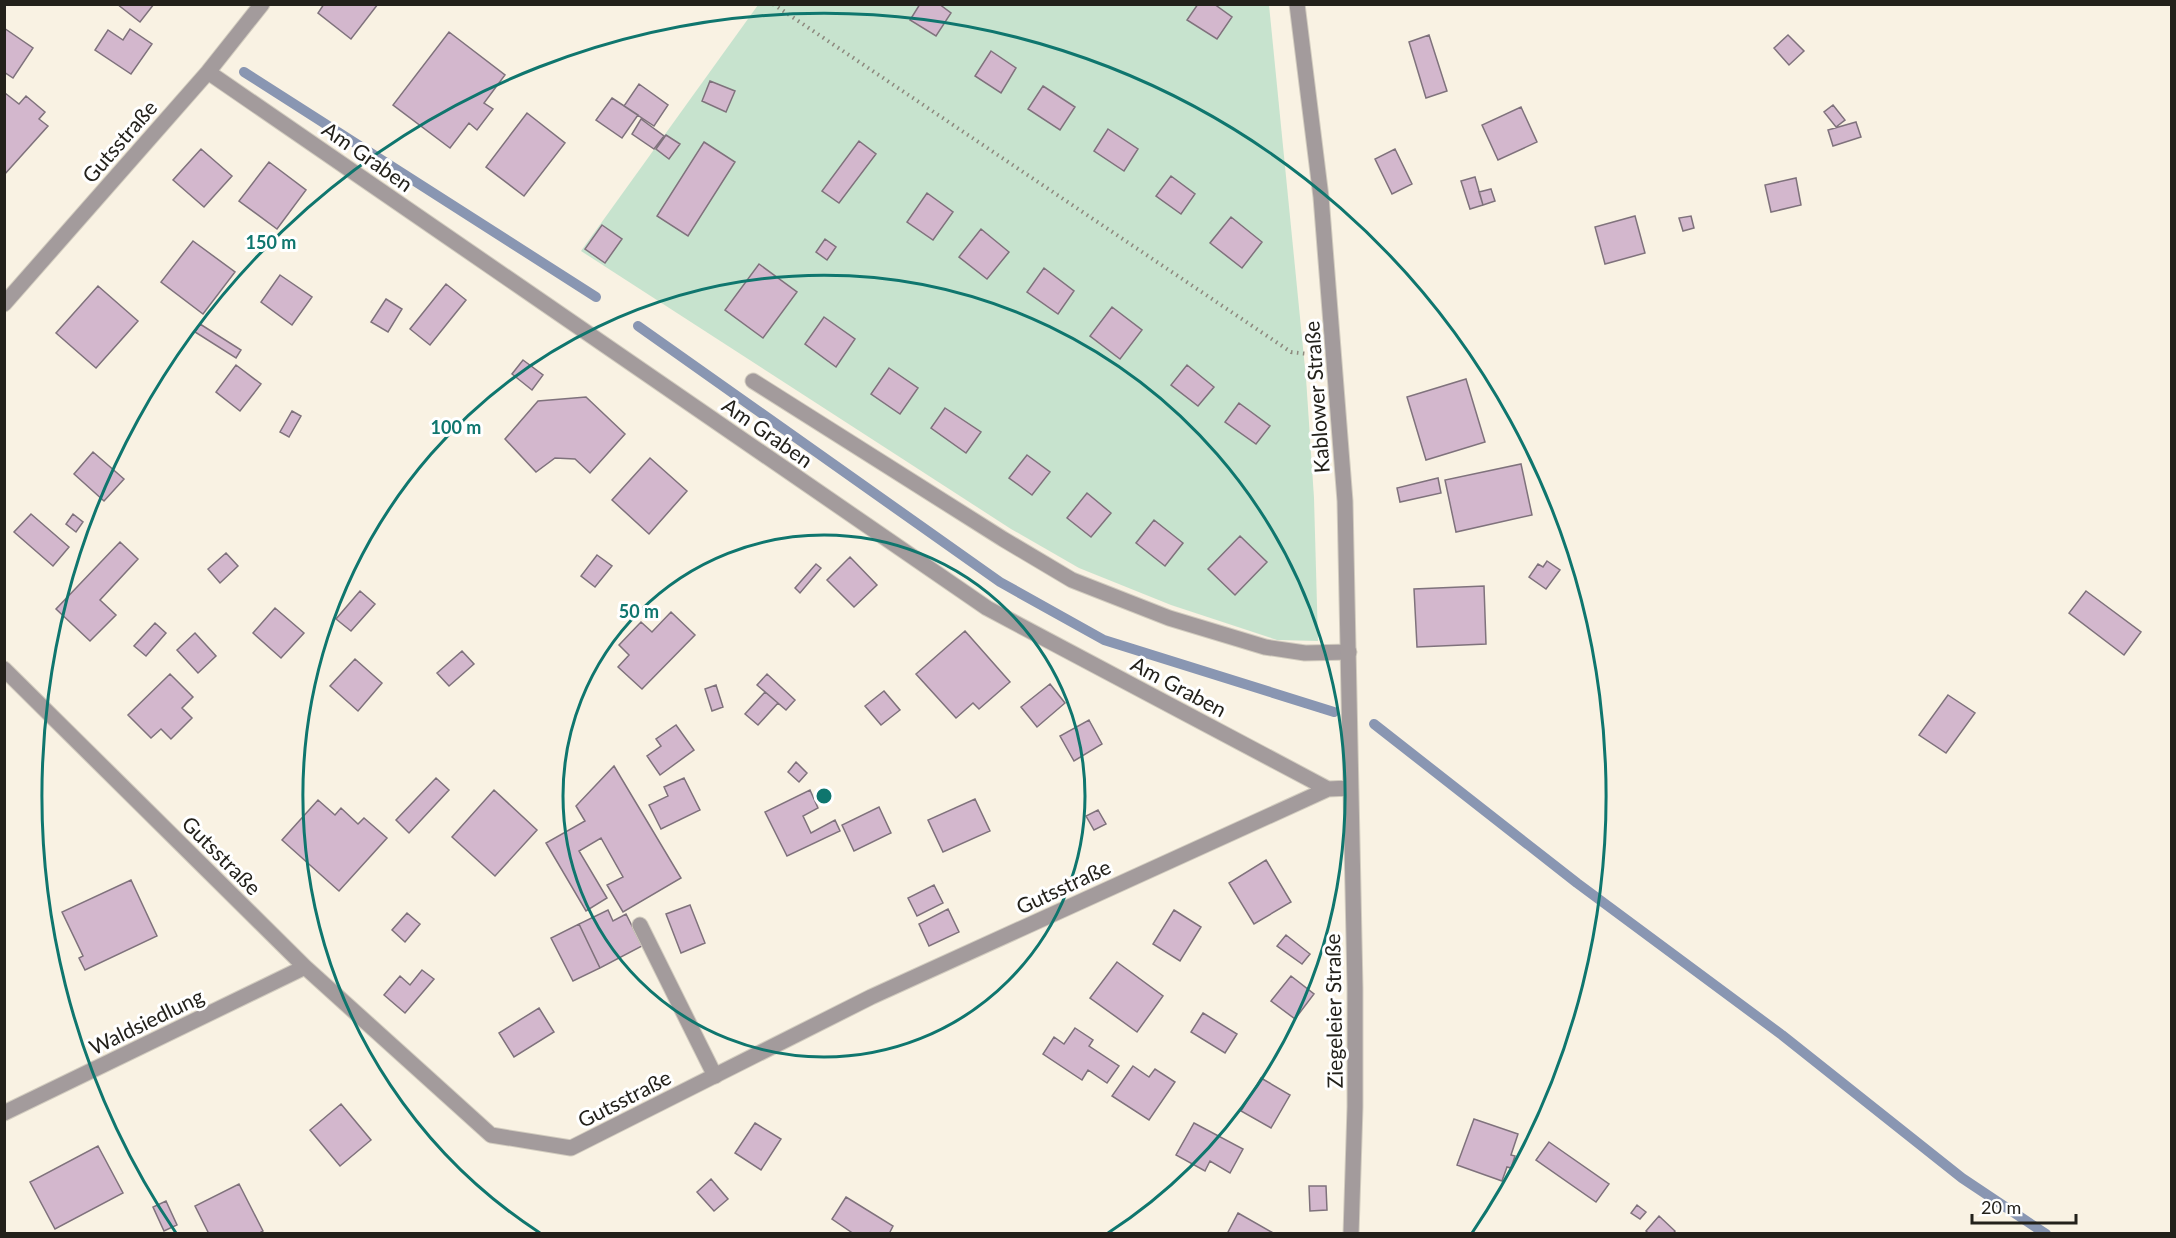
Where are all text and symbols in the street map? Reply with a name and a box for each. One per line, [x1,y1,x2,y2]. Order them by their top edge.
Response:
street label: Gutsstraße [76,95,162,187]
street label: Am Graben [318,116,418,196]
text: 150 m [246,231,296,253]
street label: Kablower Straße [1298,320,1334,474]
street label: Am Graben [718,392,818,472]
text: 100 m [431,416,481,438]
text: 50 m [619,600,659,622]
street label: Am Graben [1127,650,1231,722]
centre of rings [814,786,834,806]
street label: Gutsstraße [177,810,267,900]
street label: Gutsstraße [1012,853,1114,919]
street label: Ziegeleier Straße [1319,933,1347,1089]
street label: Waldsiedlung [85,983,207,1059]
street label: Gutsstraße [573,1064,675,1132]
scale bar [1972,1187,2076,1225]
text: 20 m [1981,1196,2021,1218]

